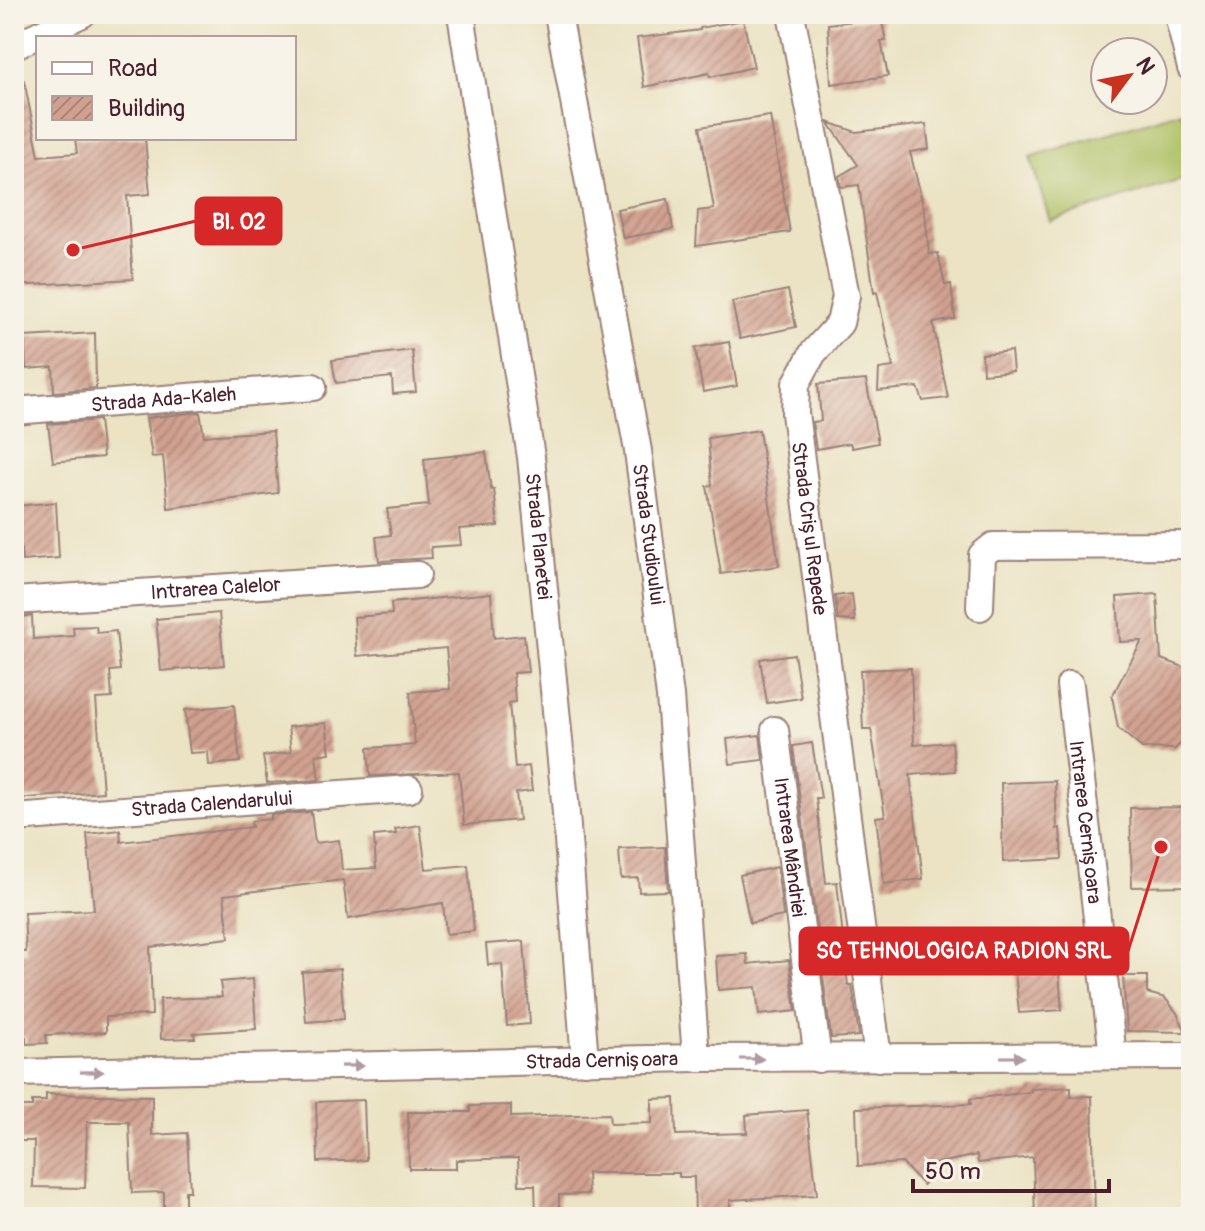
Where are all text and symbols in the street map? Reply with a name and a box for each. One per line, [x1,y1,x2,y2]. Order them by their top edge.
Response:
legend [36,36,296,140]
north arrow [1089,36,1169,116]
text: N [1129,52,1161,80]
text: Road [108,54,158,83]
text: Building [108,94,185,123]
callout: Bl. O2 [196,198,281,244]
text: Bl. O2 [212,208,266,236]
street label: Strada Ada-Kaleh [90,381,237,418]
street label: Strada Crișul Repede [786,440,833,617]
street label: Strada Studioului [627,462,670,606]
street label: Strada Planetei [520,472,557,601]
street label: Intrarea Calelor [150,572,282,605]
street label: Intrarea Cernișoara [1064,739,1107,905]
street label: Intrarea Mândriei [768,776,811,918]
street label: Strada Calendarului [130,786,293,822]
callout: SC TEHNOLOGICA RADION SRL [800,928,1128,974]
text: SC TEHNOLOGICA RADION SRL [816,937,1112,965]
street label: Strada Cernișoara [525,1046,678,1075]
one-way arrow [1000,1051,1025,1063]
one-way arrow [740,1053,765,1065]
one-way arrow [340,1060,365,1072]
one-way arrow [80,1065,105,1078]
scale bar [913,1143,1109,1193]
text: 50 m [925,1157,981,1186]

